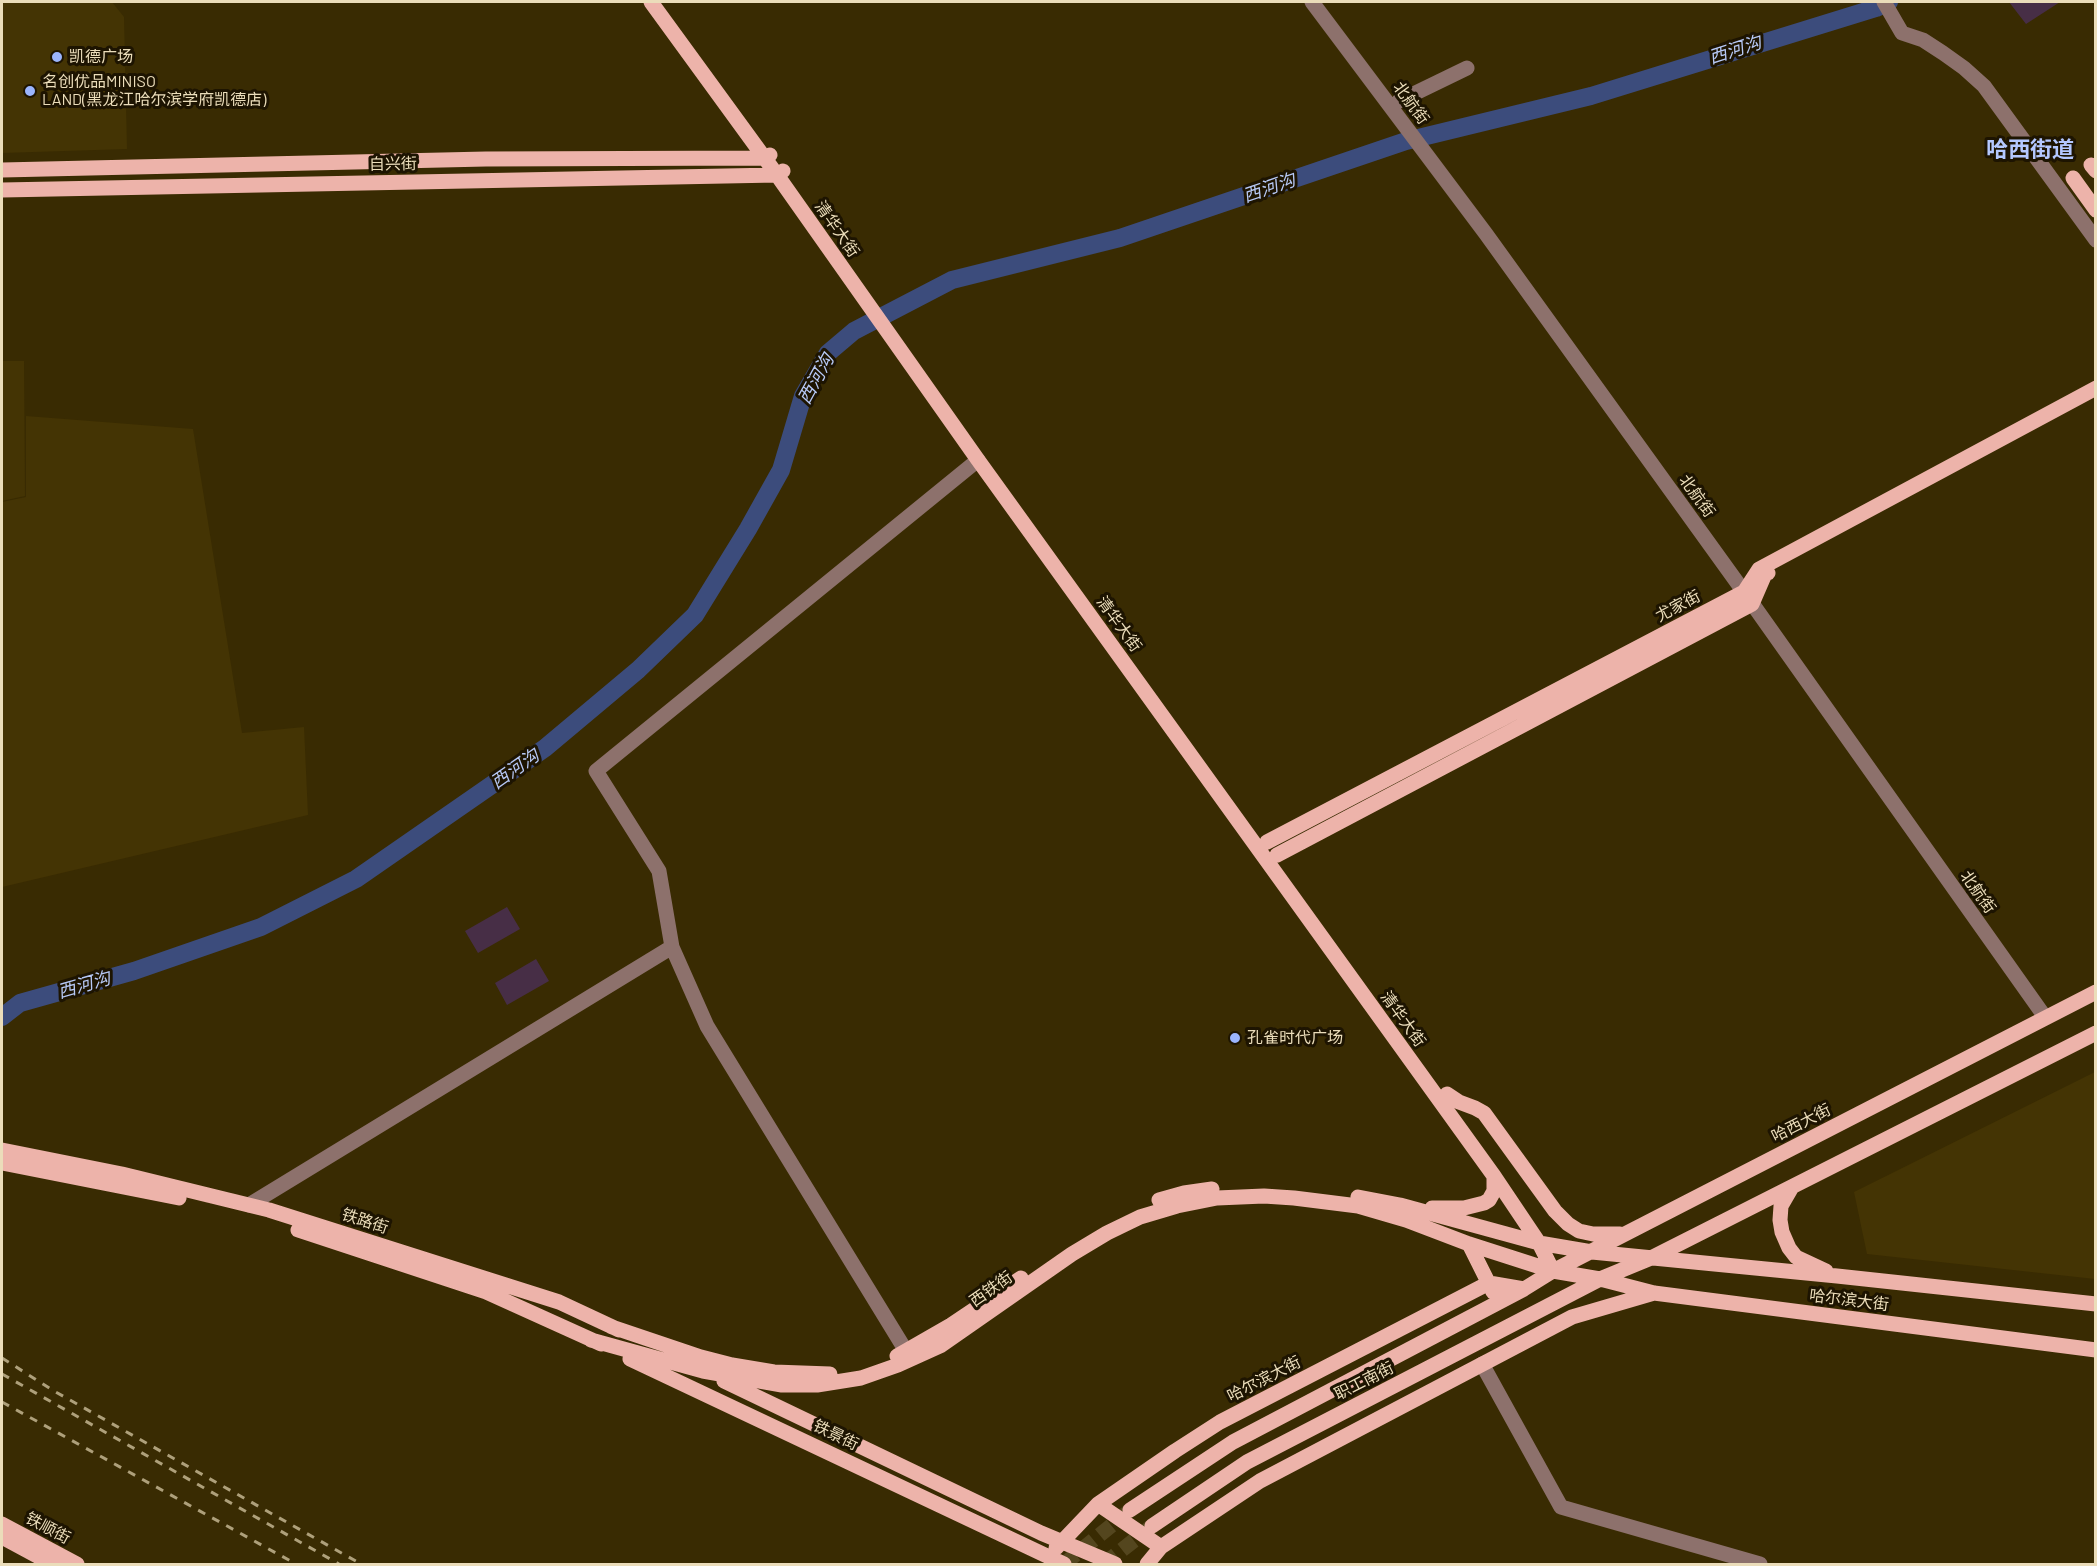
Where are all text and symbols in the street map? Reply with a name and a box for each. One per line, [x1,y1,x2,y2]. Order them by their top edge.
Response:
water label: 西河沟 [1706,31,1764,69]
place label: 凯德广场 [69,47,133,67]
marker: 凯德广场 [50,50,64,64]
place label: 名创优品MINISO LAND(黑龙江哈尔滨学府凯德店) [42,72,266,110]
street label: 北航街 [1389,78,1433,128]
marker: 名创优品MINISO LAND(黑龙江哈尔滨学府凯德店) [23,84,37,98]
district label: 哈西街道 [1986,137,2074,163]
street label: 自兴街 [369,154,417,174]
water label: 西河沟 [1240,169,1298,207]
street label: 清华大街 [811,197,863,261]
water label: 西河沟 [793,350,839,408]
street label: 北航街 [1675,471,1719,521]
street label: 尤家街 [1652,586,1704,626]
street label: 清华大街 [1092,592,1146,656]
water label: 西河沟 [487,745,543,793]
street label: 北航街 [1956,867,2000,917]
water label: 西河沟 [55,967,113,1003]
street label: 清华大街 [1376,987,1430,1051]
place label: 孔雀时代广场 [1247,1028,1343,1048]
marker: 孔雀时代广场 [1228,1031,1242,1045]
street label: 哈西大街 [1768,1100,1834,1146]
street label: 铁路街 [339,1204,391,1238]
street label: 西铁街 [966,1267,1016,1311]
street label: 哈尔滨大街 [1808,1286,1890,1314]
street label: 哈尔滨大街 [1224,1352,1304,1406]
street label: 职工南街 [1331,1358,1397,1404]
street label: 铁景街 [810,1416,862,1454]
street label: 铁顺街 [22,1508,74,1548]

